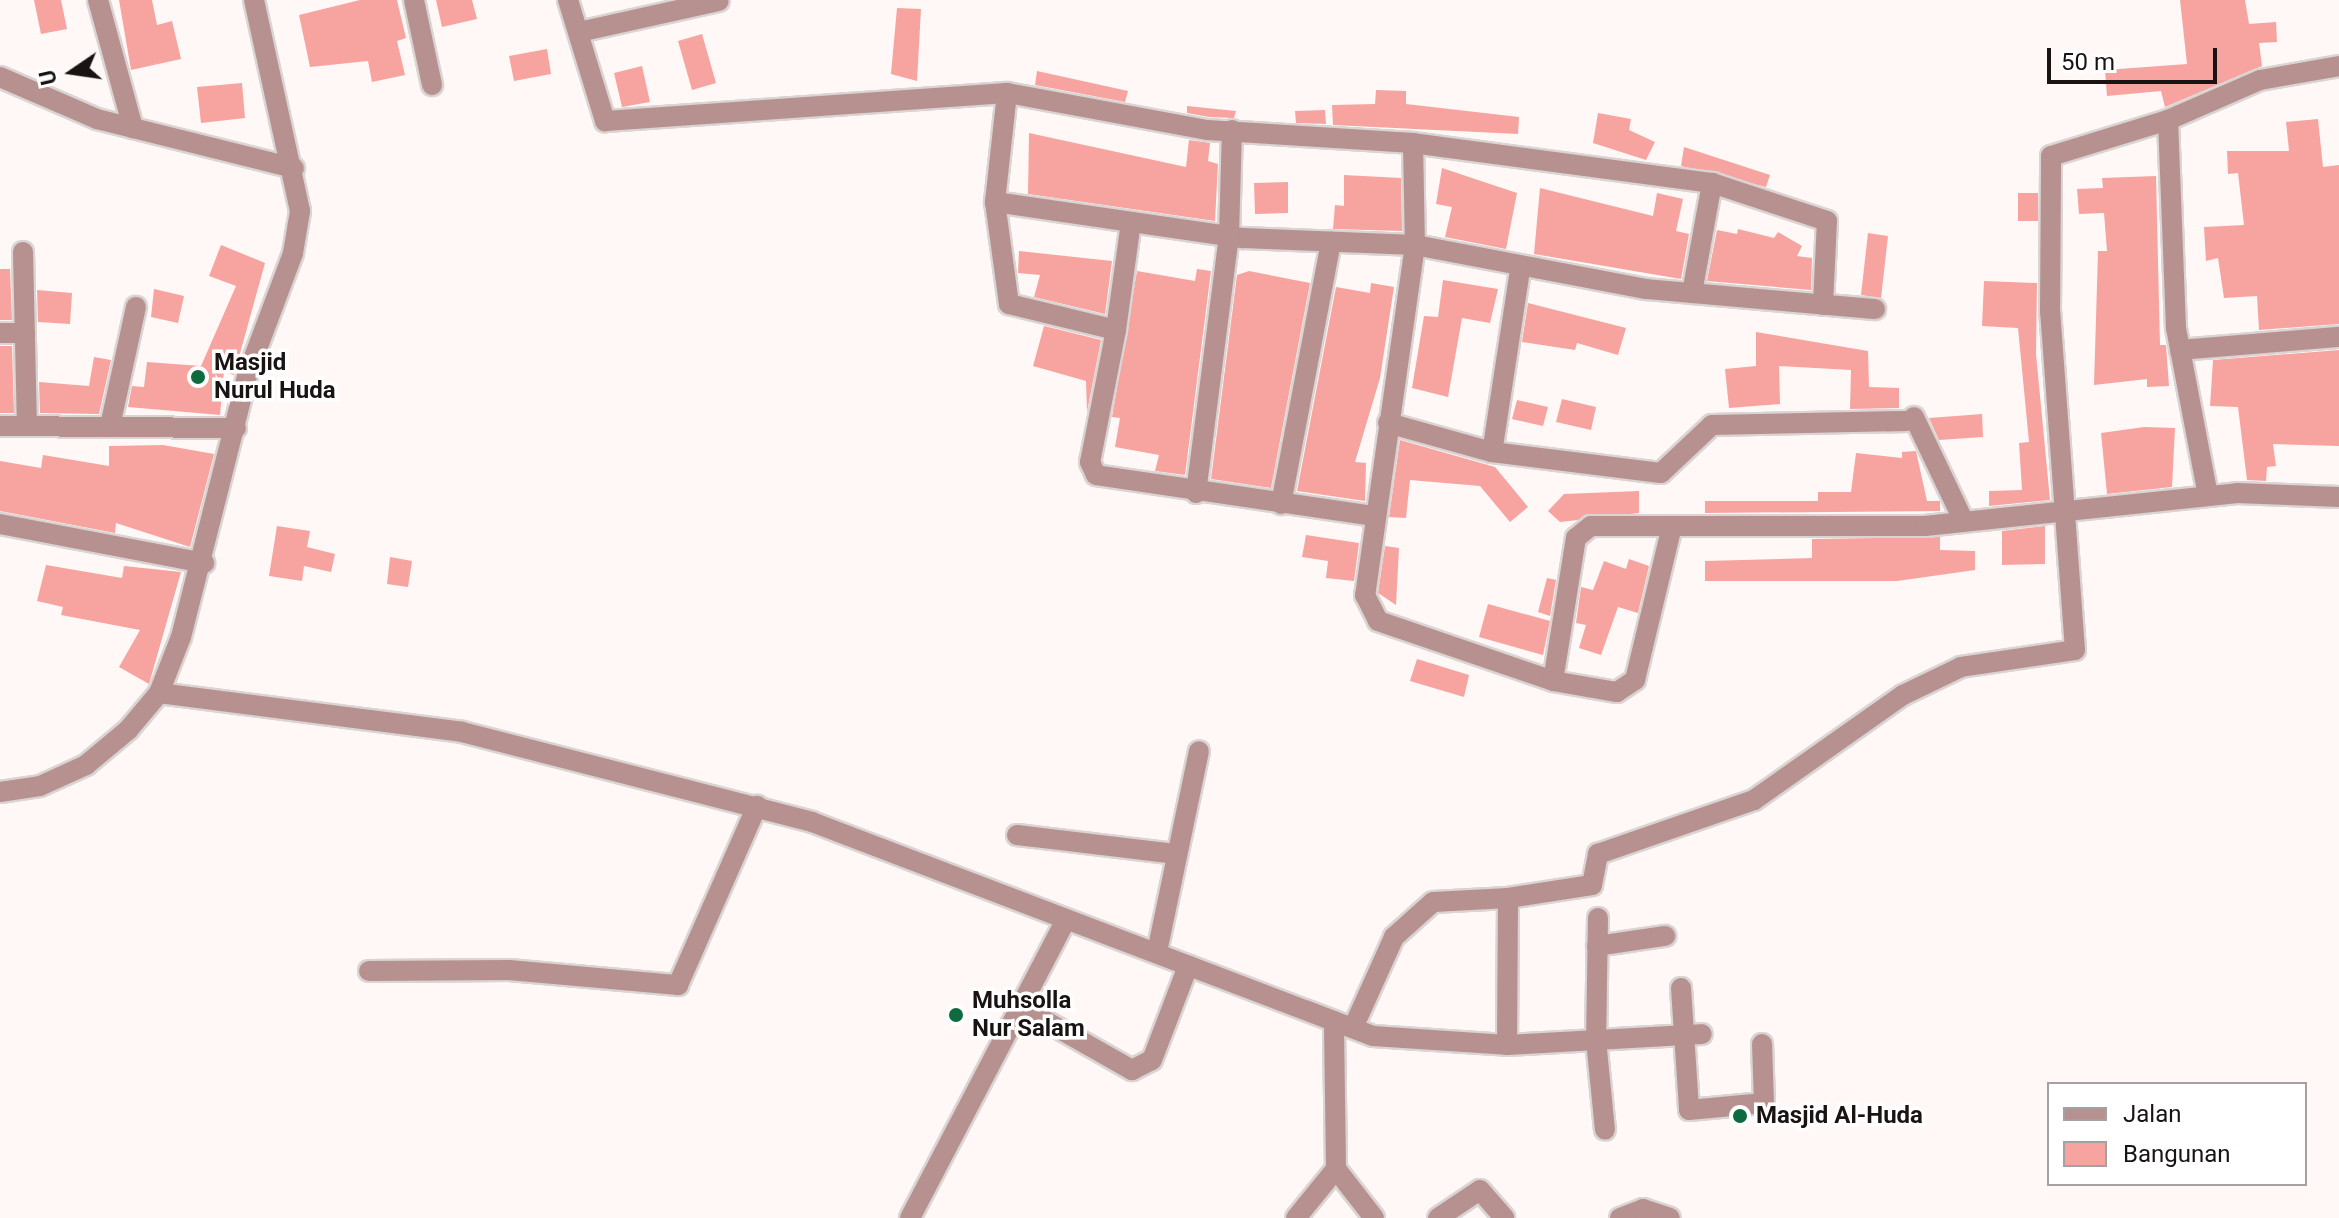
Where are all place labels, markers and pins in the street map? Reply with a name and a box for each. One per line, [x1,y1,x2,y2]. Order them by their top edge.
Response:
place label: Masjid Nurul Huda [214,349,336,405]
marker: Masjid Nurul Huda [189,368,207,386]
place label: Muhsolla Nur Salam [972,987,1085,1043]
marker: Muhsolla Nur Salam [947,1006,965,1024]
place label: Masjid Al-Huda [1756,1102,1923,1130]
marker: Masjid Al-Huda [1731,1107,1749,1125]

